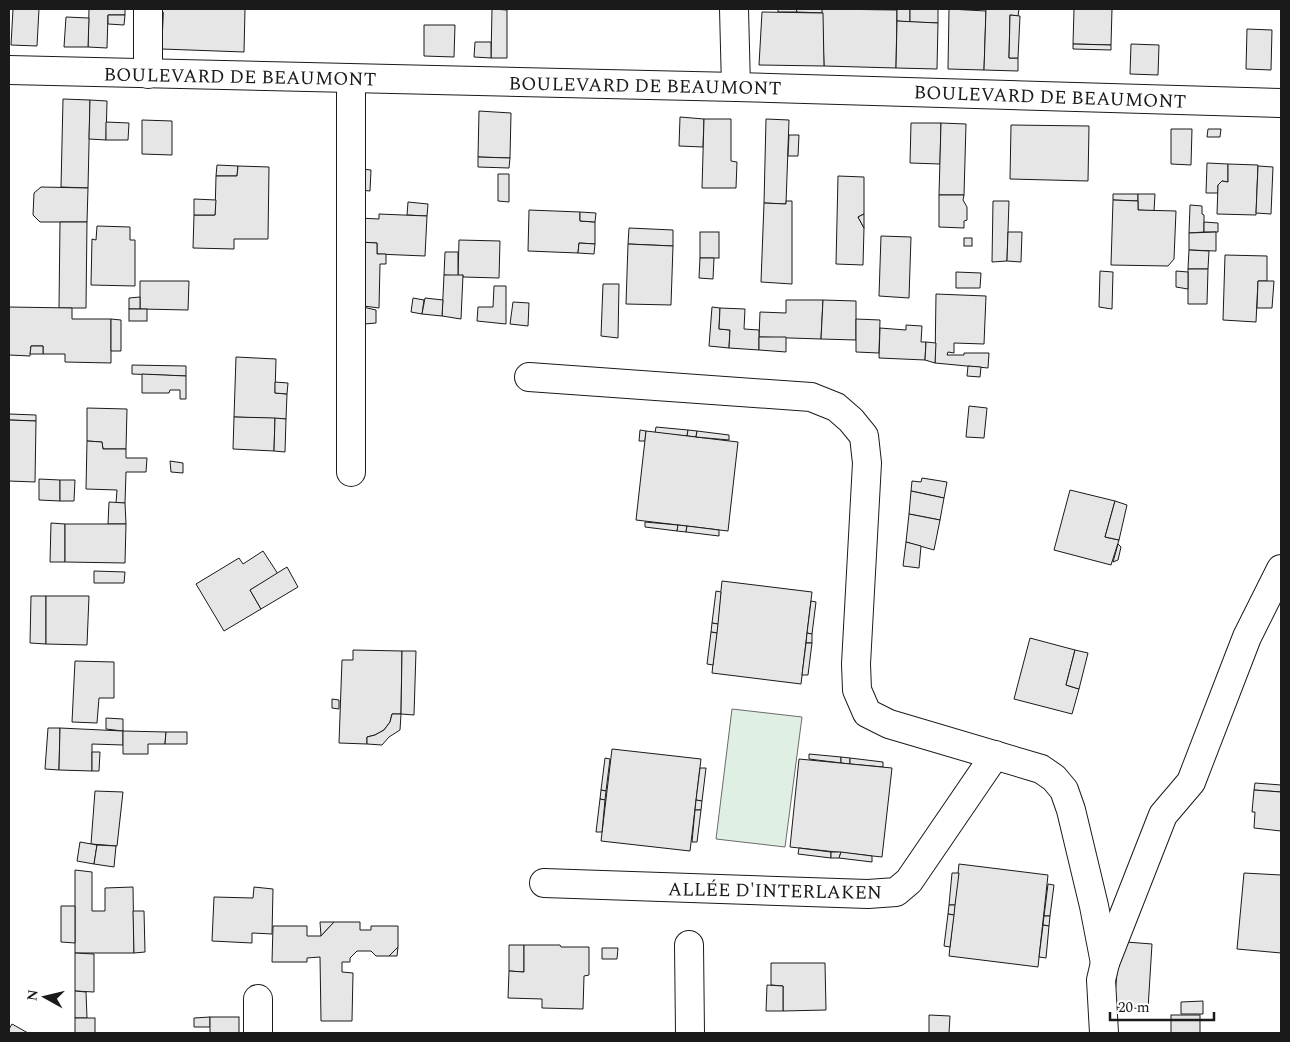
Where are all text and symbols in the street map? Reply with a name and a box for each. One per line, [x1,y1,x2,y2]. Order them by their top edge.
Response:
street label: BOULEVARD DE BEAUMONT [103,61,377,94]
street label: BOULEVARD DE BEAUMONT [508,70,782,103]
street label: BOULEVARD DE BEAUMONT [913,78,1187,117]
street label: ALLÉE D'INTERLAKEN [668,875,882,908]
north arrow [20,972,70,1022]
text: N [21,988,44,1002]
scale bar [1110,990,1214,1022]
text: 20 m [1118,996,1150,1019]

